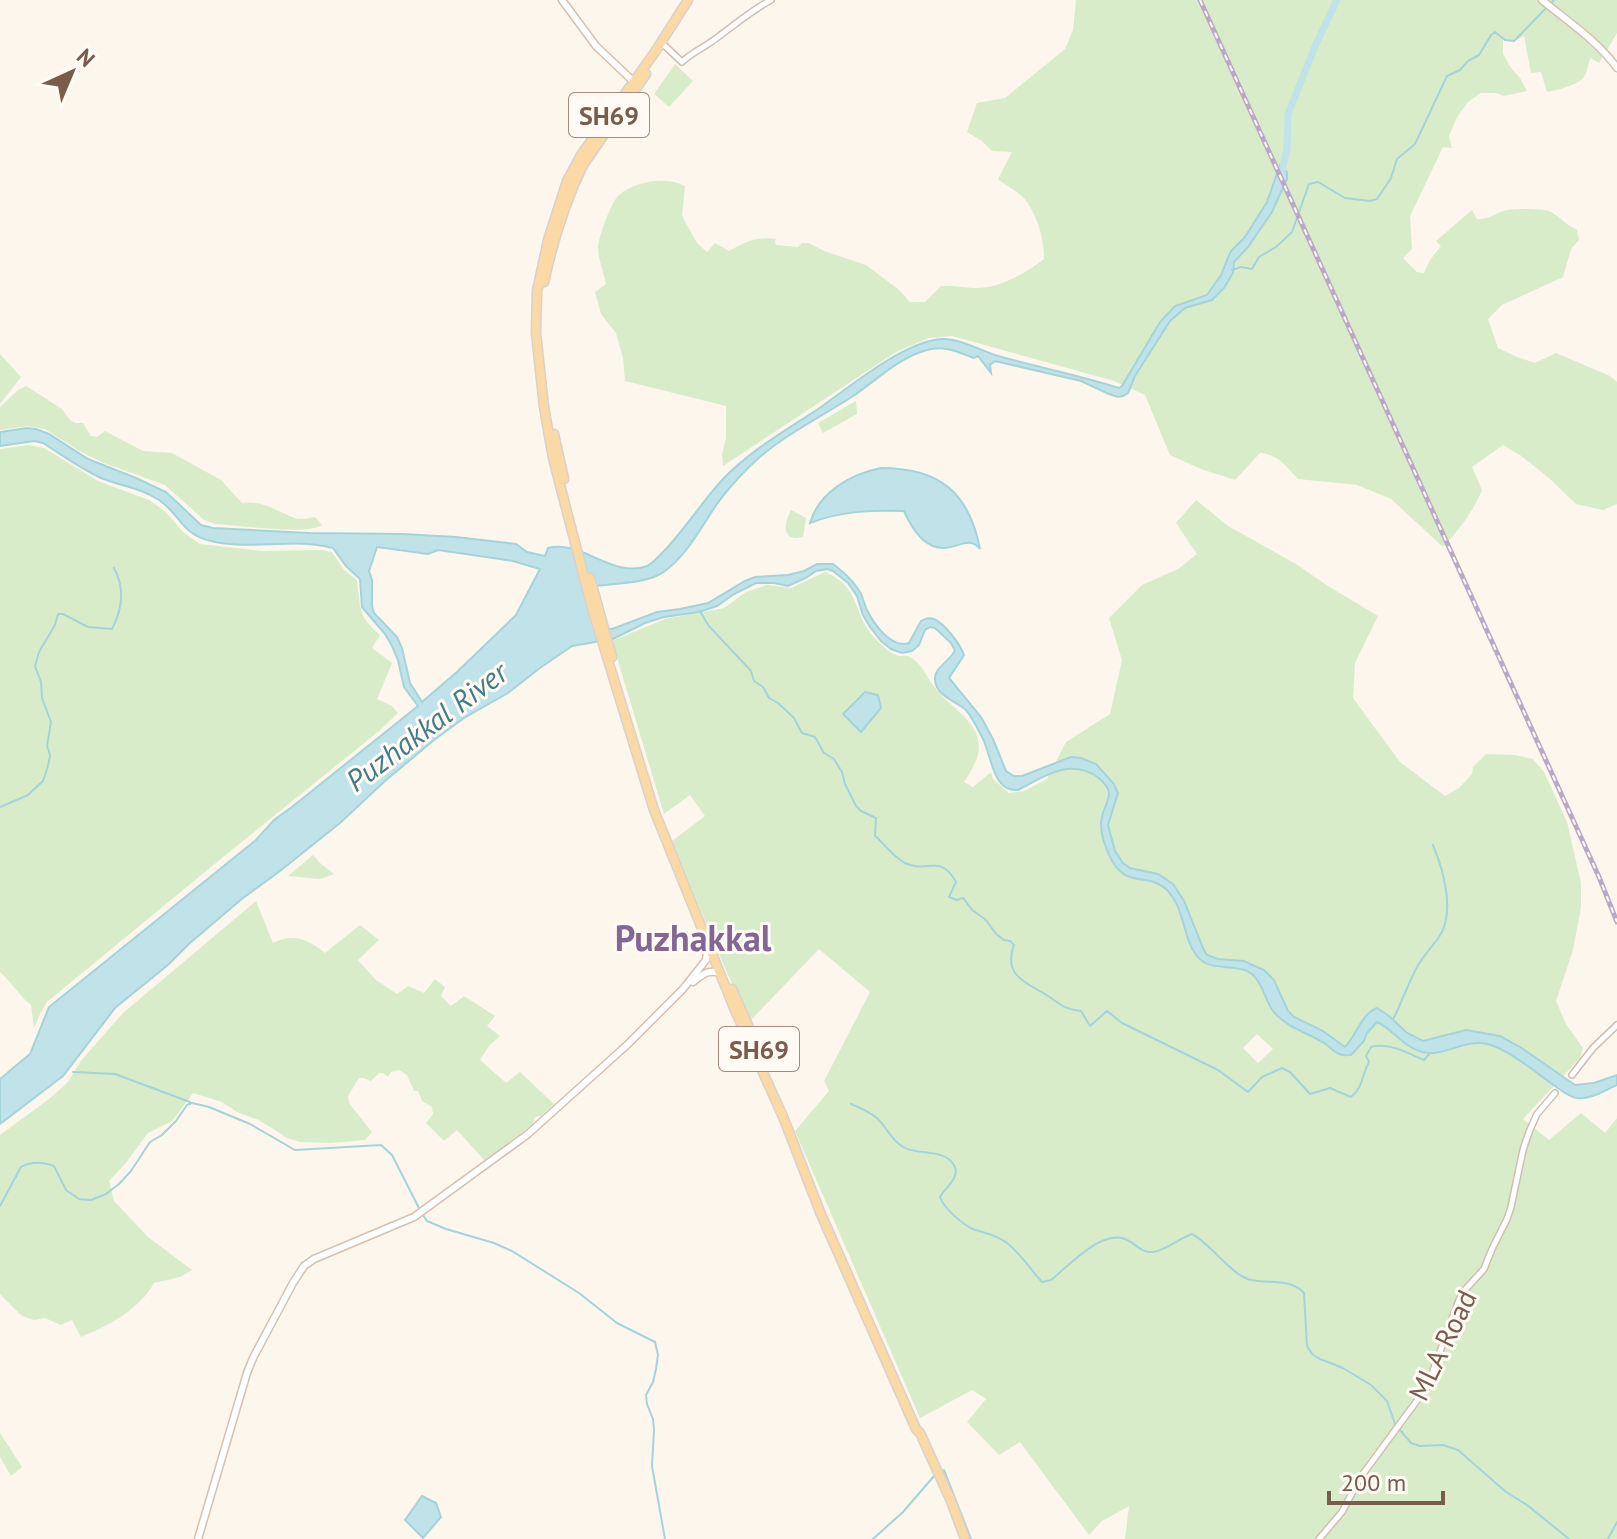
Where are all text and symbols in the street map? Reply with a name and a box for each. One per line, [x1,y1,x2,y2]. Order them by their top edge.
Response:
north arrow [32,32,112,112]
text: N [71,43,101,73]
road number: SH69 [569,93,649,137]
water label: Puzhakkal River [337,651,516,799]
district label: Puzhakkal [615,914,772,961]
road number: SH69 [719,1027,799,1071]
street label: MLA Road [1399,1284,1485,1406]
scale bar [1329,1455,1443,1505]
text: 200 m [1341,1467,1406,1498]

